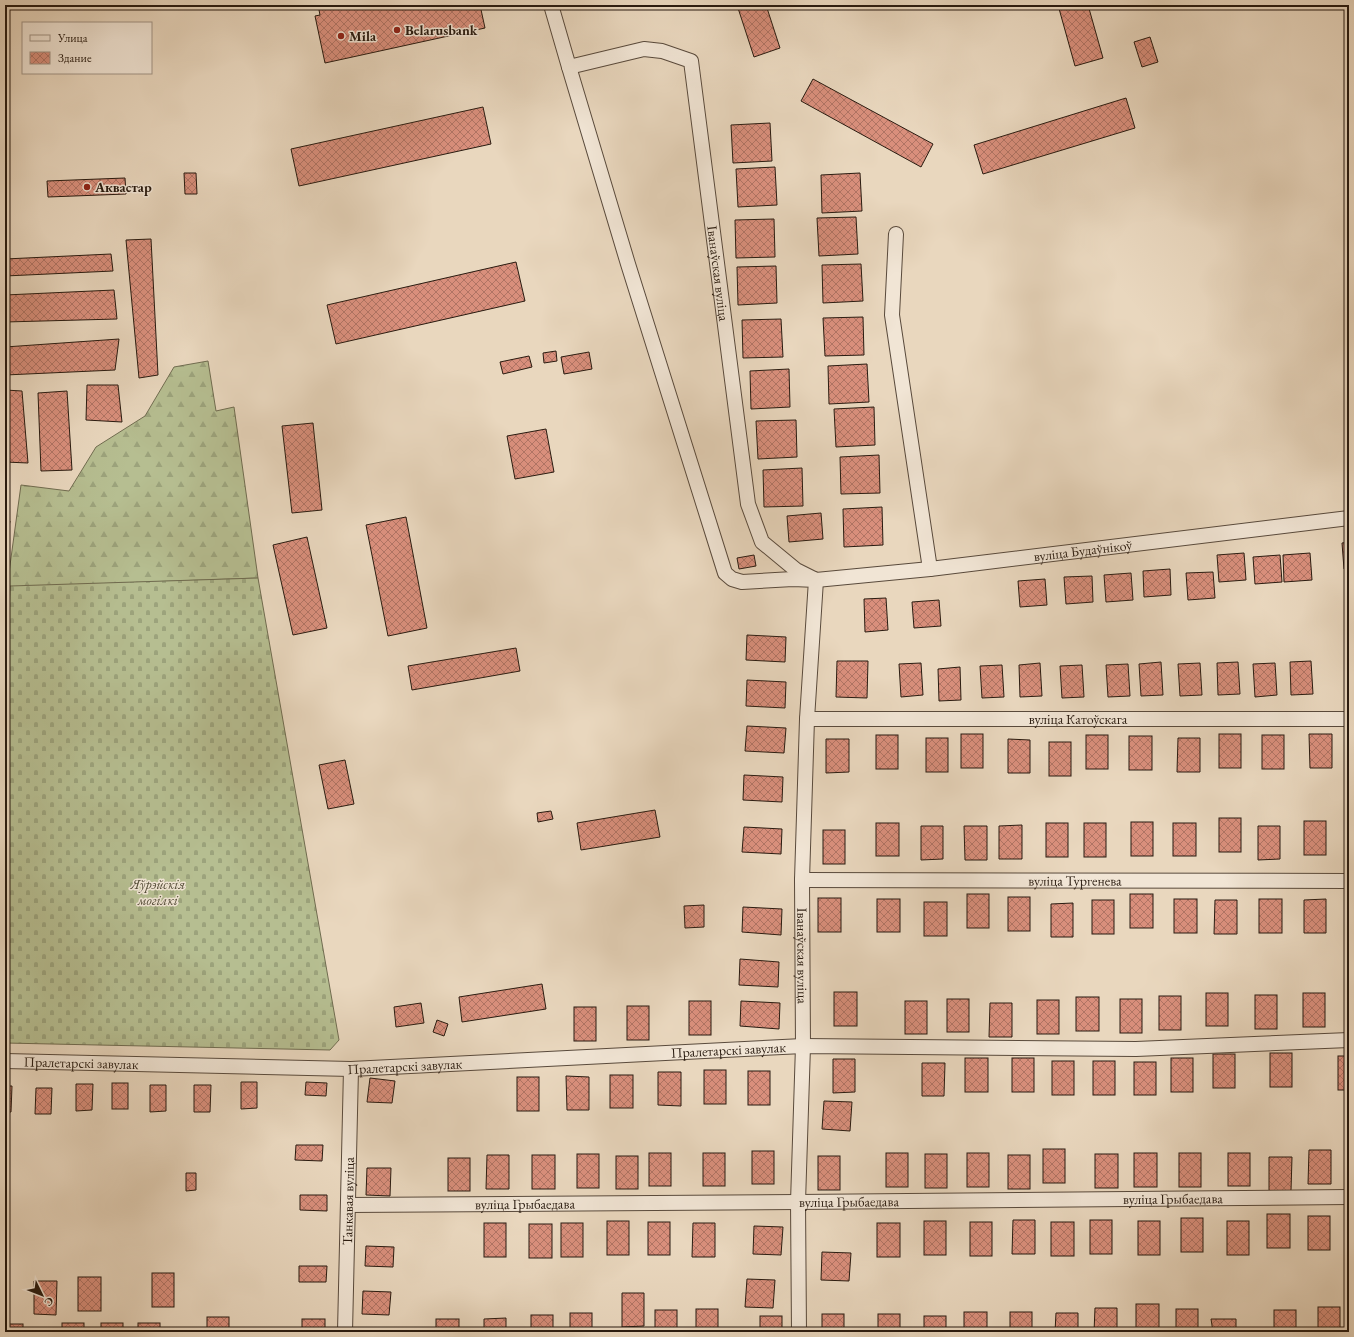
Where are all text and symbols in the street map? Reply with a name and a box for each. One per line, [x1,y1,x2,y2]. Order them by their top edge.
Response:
place label: Belarusbank [405,21,478,39]
legend [22,22,152,74]
marker: Belarusbank [392,25,402,35]
place label: Mila [349,27,377,45]
text: Улица [57,30,88,46]
marker: Mila [336,31,346,41]
text: Здание [58,50,92,66]
place label: Аквастар [94,178,152,196]
marker: Аквастар [82,182,92,192]
street label: Іванаўская вуліца [703,225,733,322]
street label: вуліца Будаўнікоў [1033,535,1134,565]
street label: вуліца Катоўскага [1029,710,1128,728]
street label: вуліца Тургенева [1028,871,1122,890]
park label: Яўрэйскія могілкі [130,875,185,909]
street label: Іванаўская вуліца [793,908,812,1004]
street label: Пралетарскі завулак [671,1038,787,1062]
street label: Пралетарскі завулак [23,1052,139,1073]
street label: Пралетарскі завулак [347,1054,463,1078]
street label: Танкавая вуліца [338,1156,358,1245]
street label: вуліца Грыбаедава [1123,1189,1223,1208]
street label: вуліца Грыбаедава [799,1192,899,1211]
street label: вуліца Грыбаедава [475,1194,575,1213]
north arrow [22,1275,62,1315]
text: С [41,1294,57,1310]

